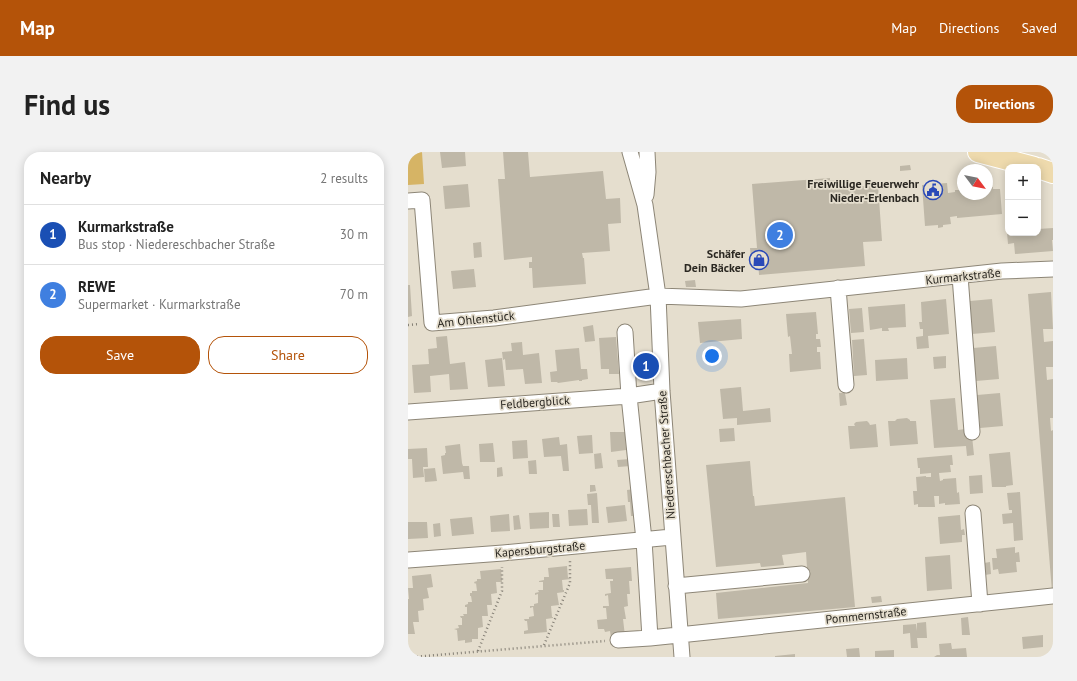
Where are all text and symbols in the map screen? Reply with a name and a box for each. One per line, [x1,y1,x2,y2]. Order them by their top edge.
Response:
text: Map [20,16,55,40]
text: Map [891,19,917,37]
text: Directions [939,19,999,37]
text: Saved [1021,19,1057,37]
button: Directions [956,85,1053,123]
text: Find us [24,86,110,123]
north arrow [957,164,993,200]
map controls [1005,164,1041,236]
button: + [1005,164,1041,200]
text: Nearby [40,167,91,189]
text: 2 results [320,170,368,187]
place label: Freiwillige Feuerwehr Nieder-Erlenbach [807,176,920,205]
public building icon: Freiwillige Feuerwehr Nieder-Erlenbach [922,179,944,201]
button: − [1005,200,1041,236]
text: Kurmarkstraße [78,217,174,236]
pin: 2 [767,220,793,250]
text: 1 [49,226,57,243]
text: 30 m [340,226,368,243]
text: Bus stop · Niedereschbacher Straße [78,236,275,253]
place label: Schäfer Dein Bäcker [684,246,746,275]
shop icon: Schäfer Dein Bäcker [748,249,770,271]
street label: Kurmarkstraße [925,265,1001,287]
text: REWE [78,277,116,296]
text: 2 [49,286,57,303]
text: 70 m [340,286,368,303]
text: Supermarket · Kurmarkstraße [78,296,241,313]
street label: Am Ohlenstück [437,307,516,331]
button: Save [40,336,200,374]
button: Share [208,336,368,374]
your location [702,346,722,366]
pin: 1 [633,351,659,381]
street label: Niedereschbacher Straße [654,390,678,520]
street label: Feldbergblick [500,392,571,412]
street label: Kapersburgstraße [494,538,586,560]
street label: Pommernstraße [825,603,907,627]

